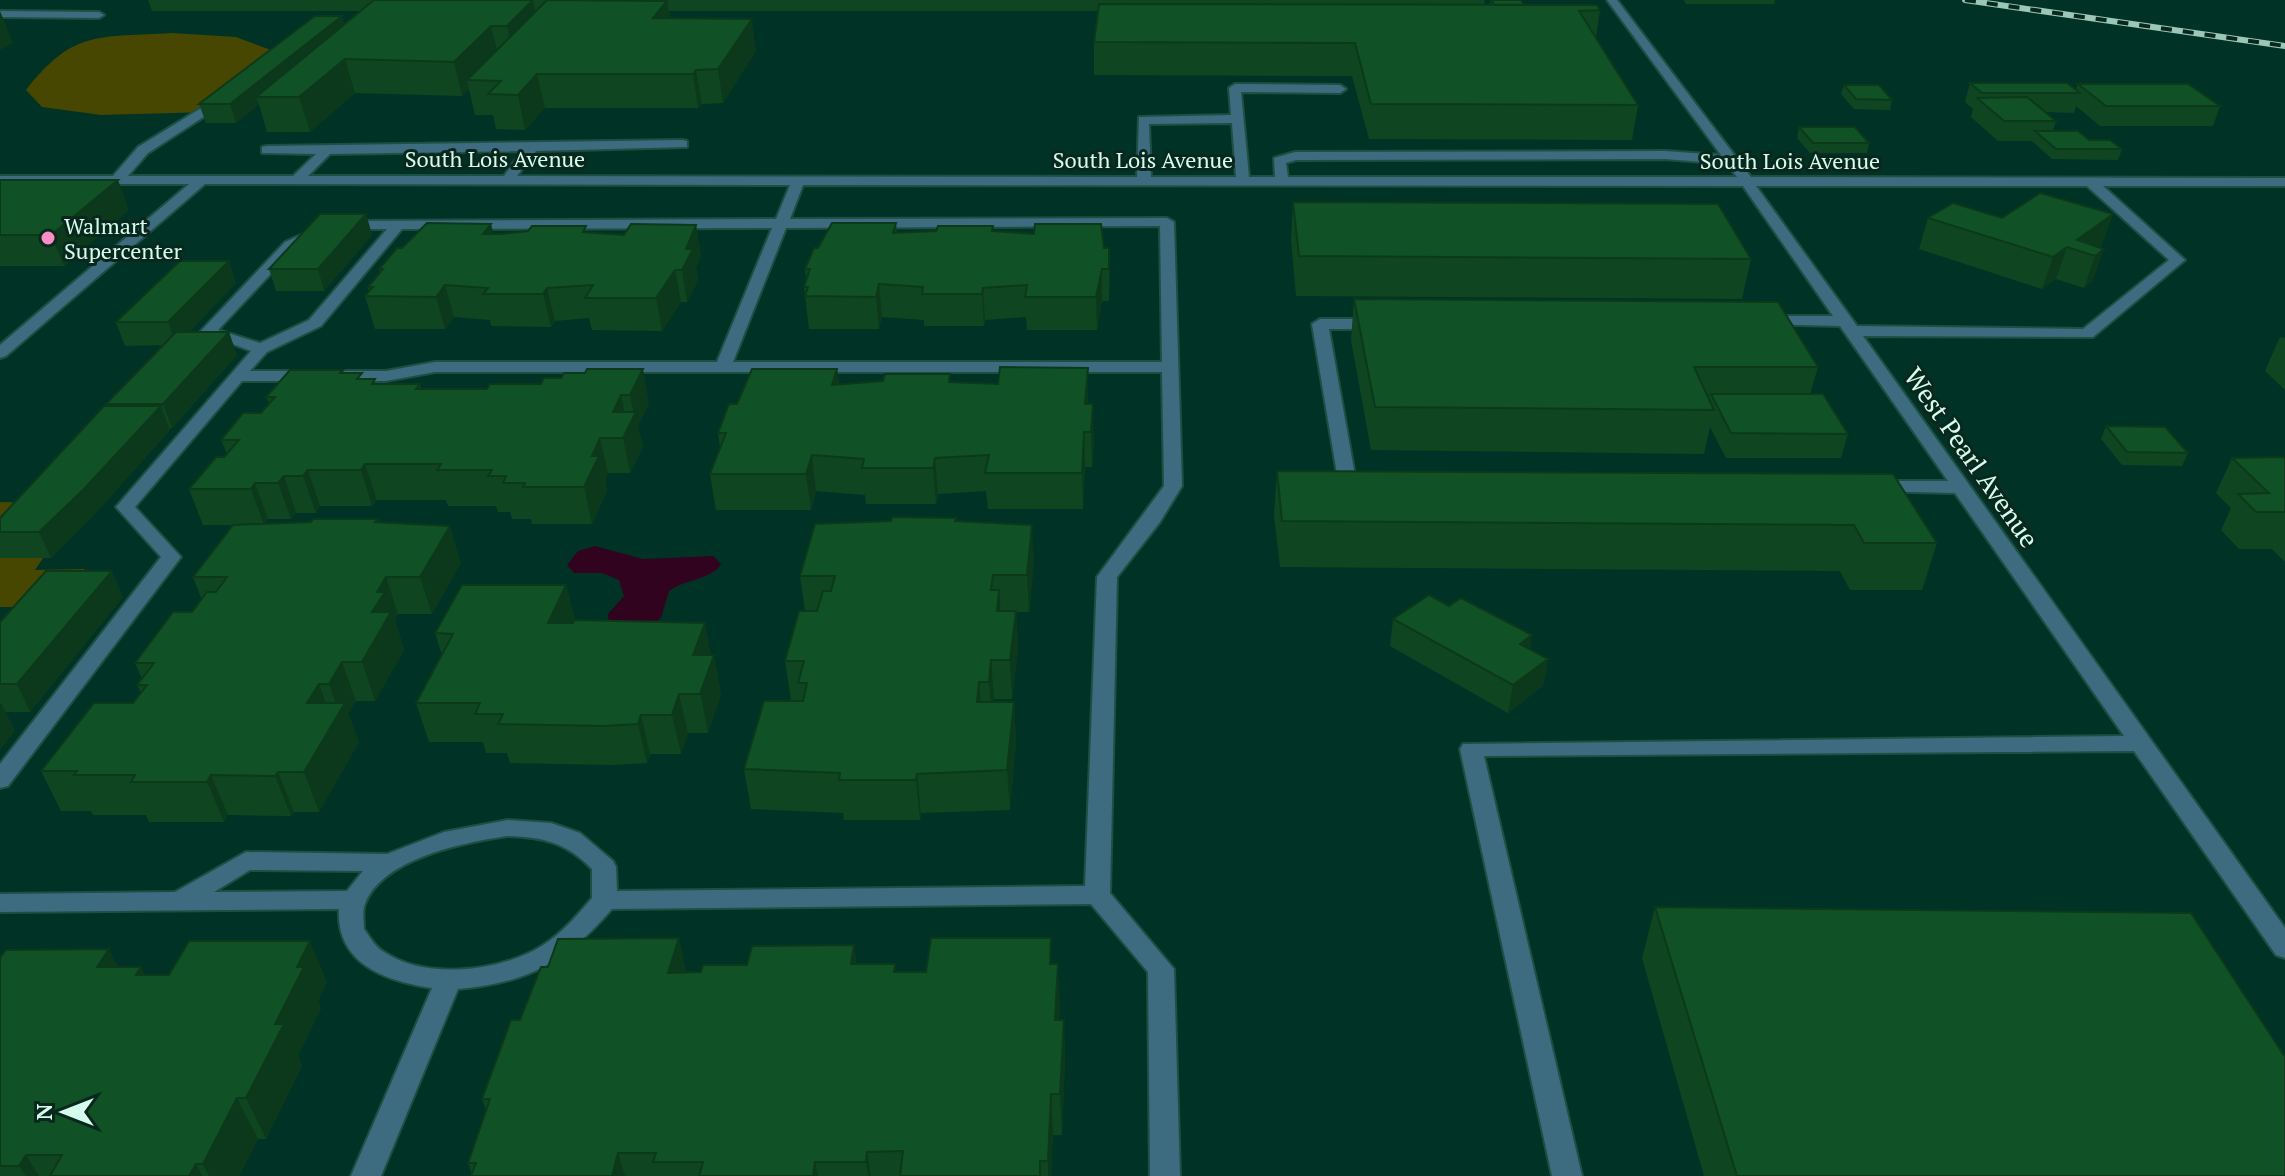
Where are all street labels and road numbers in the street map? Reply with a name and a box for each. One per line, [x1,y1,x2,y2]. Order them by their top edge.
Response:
street label: South Lois Avenue [405,144,585,173]
street label: South Lois Avenue [1053,145,1233,174]
street label: South Lois Avenue [1700,146,1880,175]
street label: West Pearl Avenue [1897,360,2047,554]

